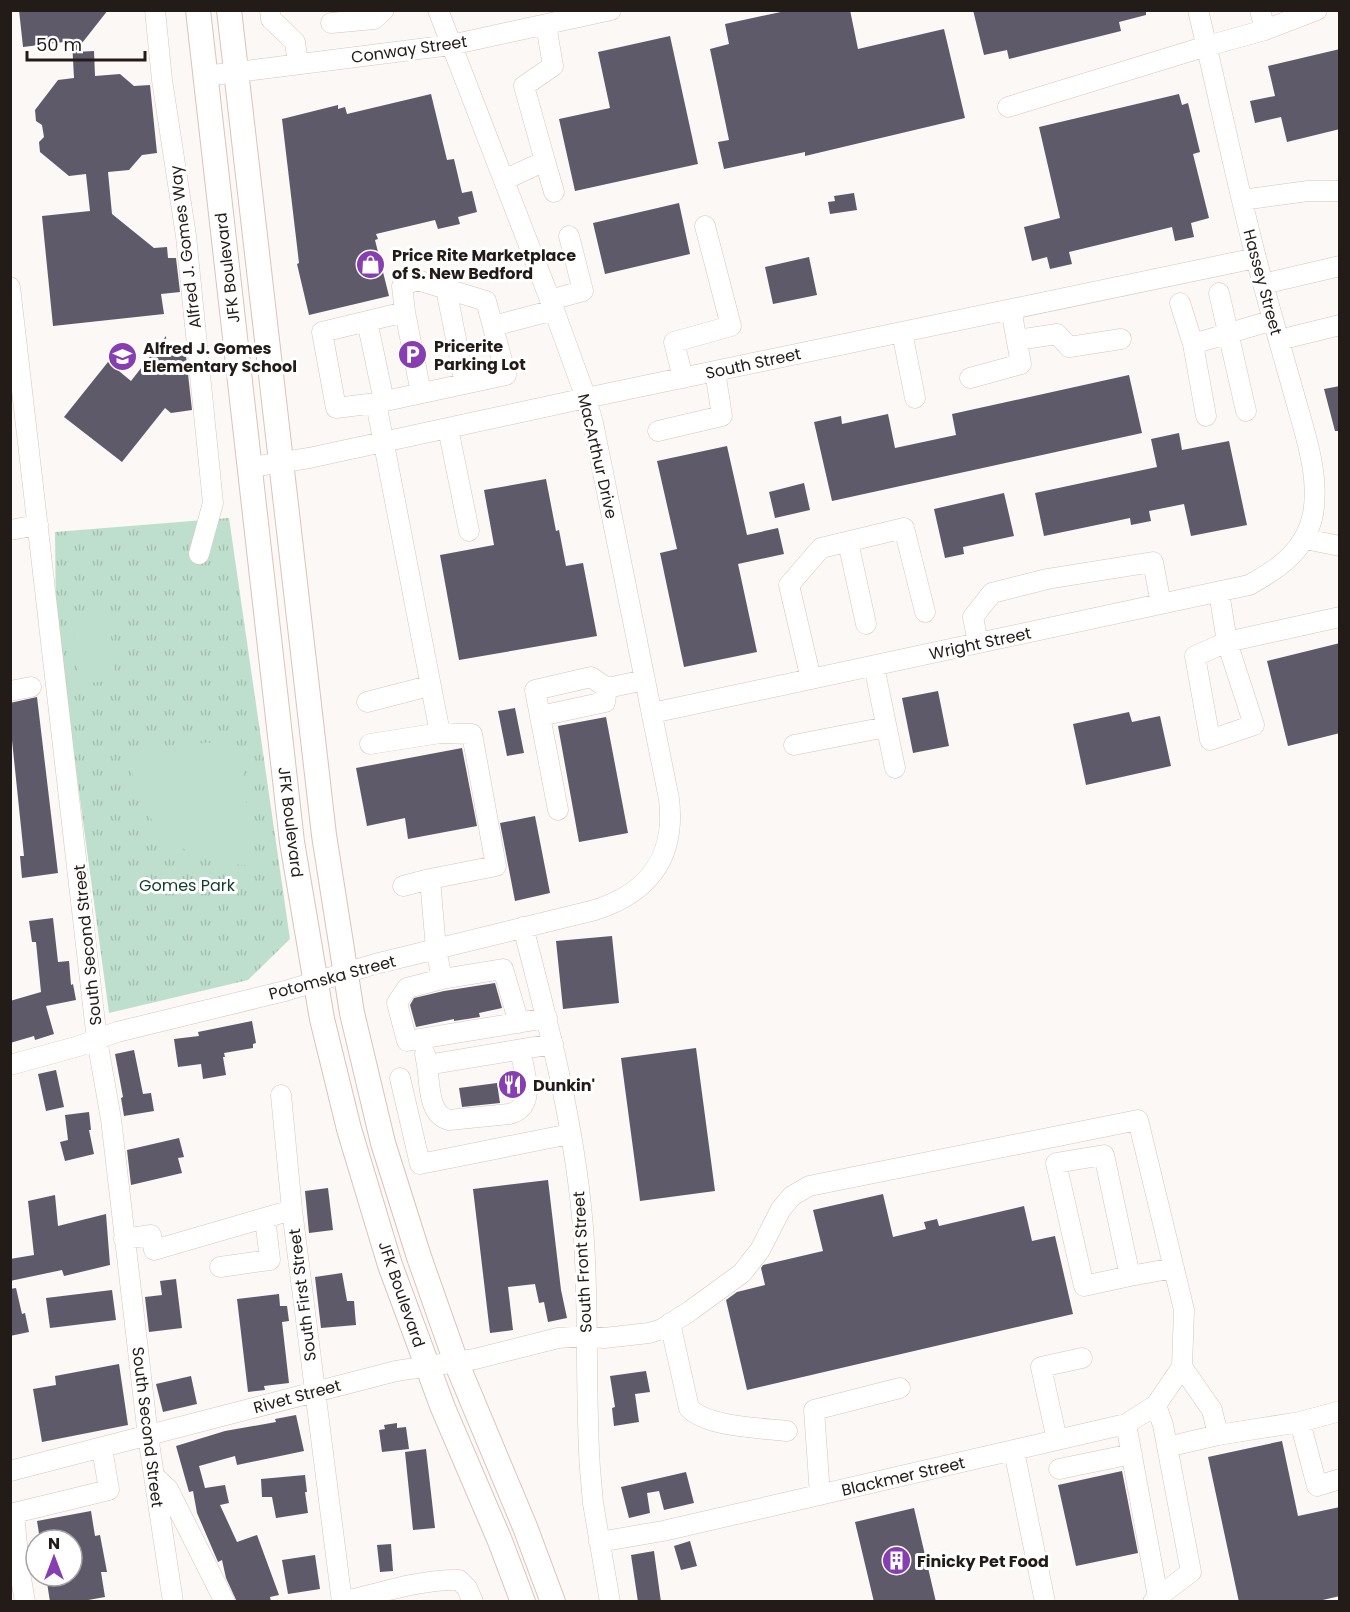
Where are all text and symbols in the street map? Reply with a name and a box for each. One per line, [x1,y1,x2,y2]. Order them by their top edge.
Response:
scale bar [27,24,146,62]
street label: Conway Street [350,30,469,69]
text: 50 m [36,32,82,57]
street label: Alfred J. Gomes Way [164,164,207,330]
street label: JFK Boulevard [209,211,246,324]
street label: Hassey Street [1237,227,1288,338]
place label: Price Rite Marketplace of S. New Bedford [392,244,576,285]
shop icon: Price Rite Marketplace of S. New Bedford [355,248,387,280]
place label: Pricerite Parking Lot [434,335,526,376]
place label: Alfred J. Gomes Elementary School [143,337,297,378]
parking icon: Pricerite Parking Lot [397,339,429,371]
school or university icon: Alfred J. Gomes Elementary School [106,341,138,373]
street label: South Street [703,342,803,385]
street label: MacArthur Drive [572,391,623,521]
street label: Wright Street [927,621,1033,666]
street label: JFK Boulevard [272,766,309,879]
street label: South Second Street [68,863,107,1027]
park label: Gomes Park [139,874,236,897]
street label: Potomska Street [266,949,398,1005]
restaurant icon: Dunkin' [496,1069,528,1101]
place label: Dunkin' [533,1074,595,1097]
street label: South Front Street [567,1190,598,1333]
street label: South First Street [283,1227,322,1363]
street label: JFK Boulevard [373,1238,430,1350]
street label: South Second Street [126,1345,169,1509]
street label: Rivet Street [251,1374,343,1419]
street label: Blackmer Street [839,1451,967,1502]
north arrow [24,1528,84,1588]
text: N [48,1532,60,1555]
building icon: Finicky Pet Food [880,1545,912,1577]
place label: Finicky Pet Food [917,1550,1049,1573]

